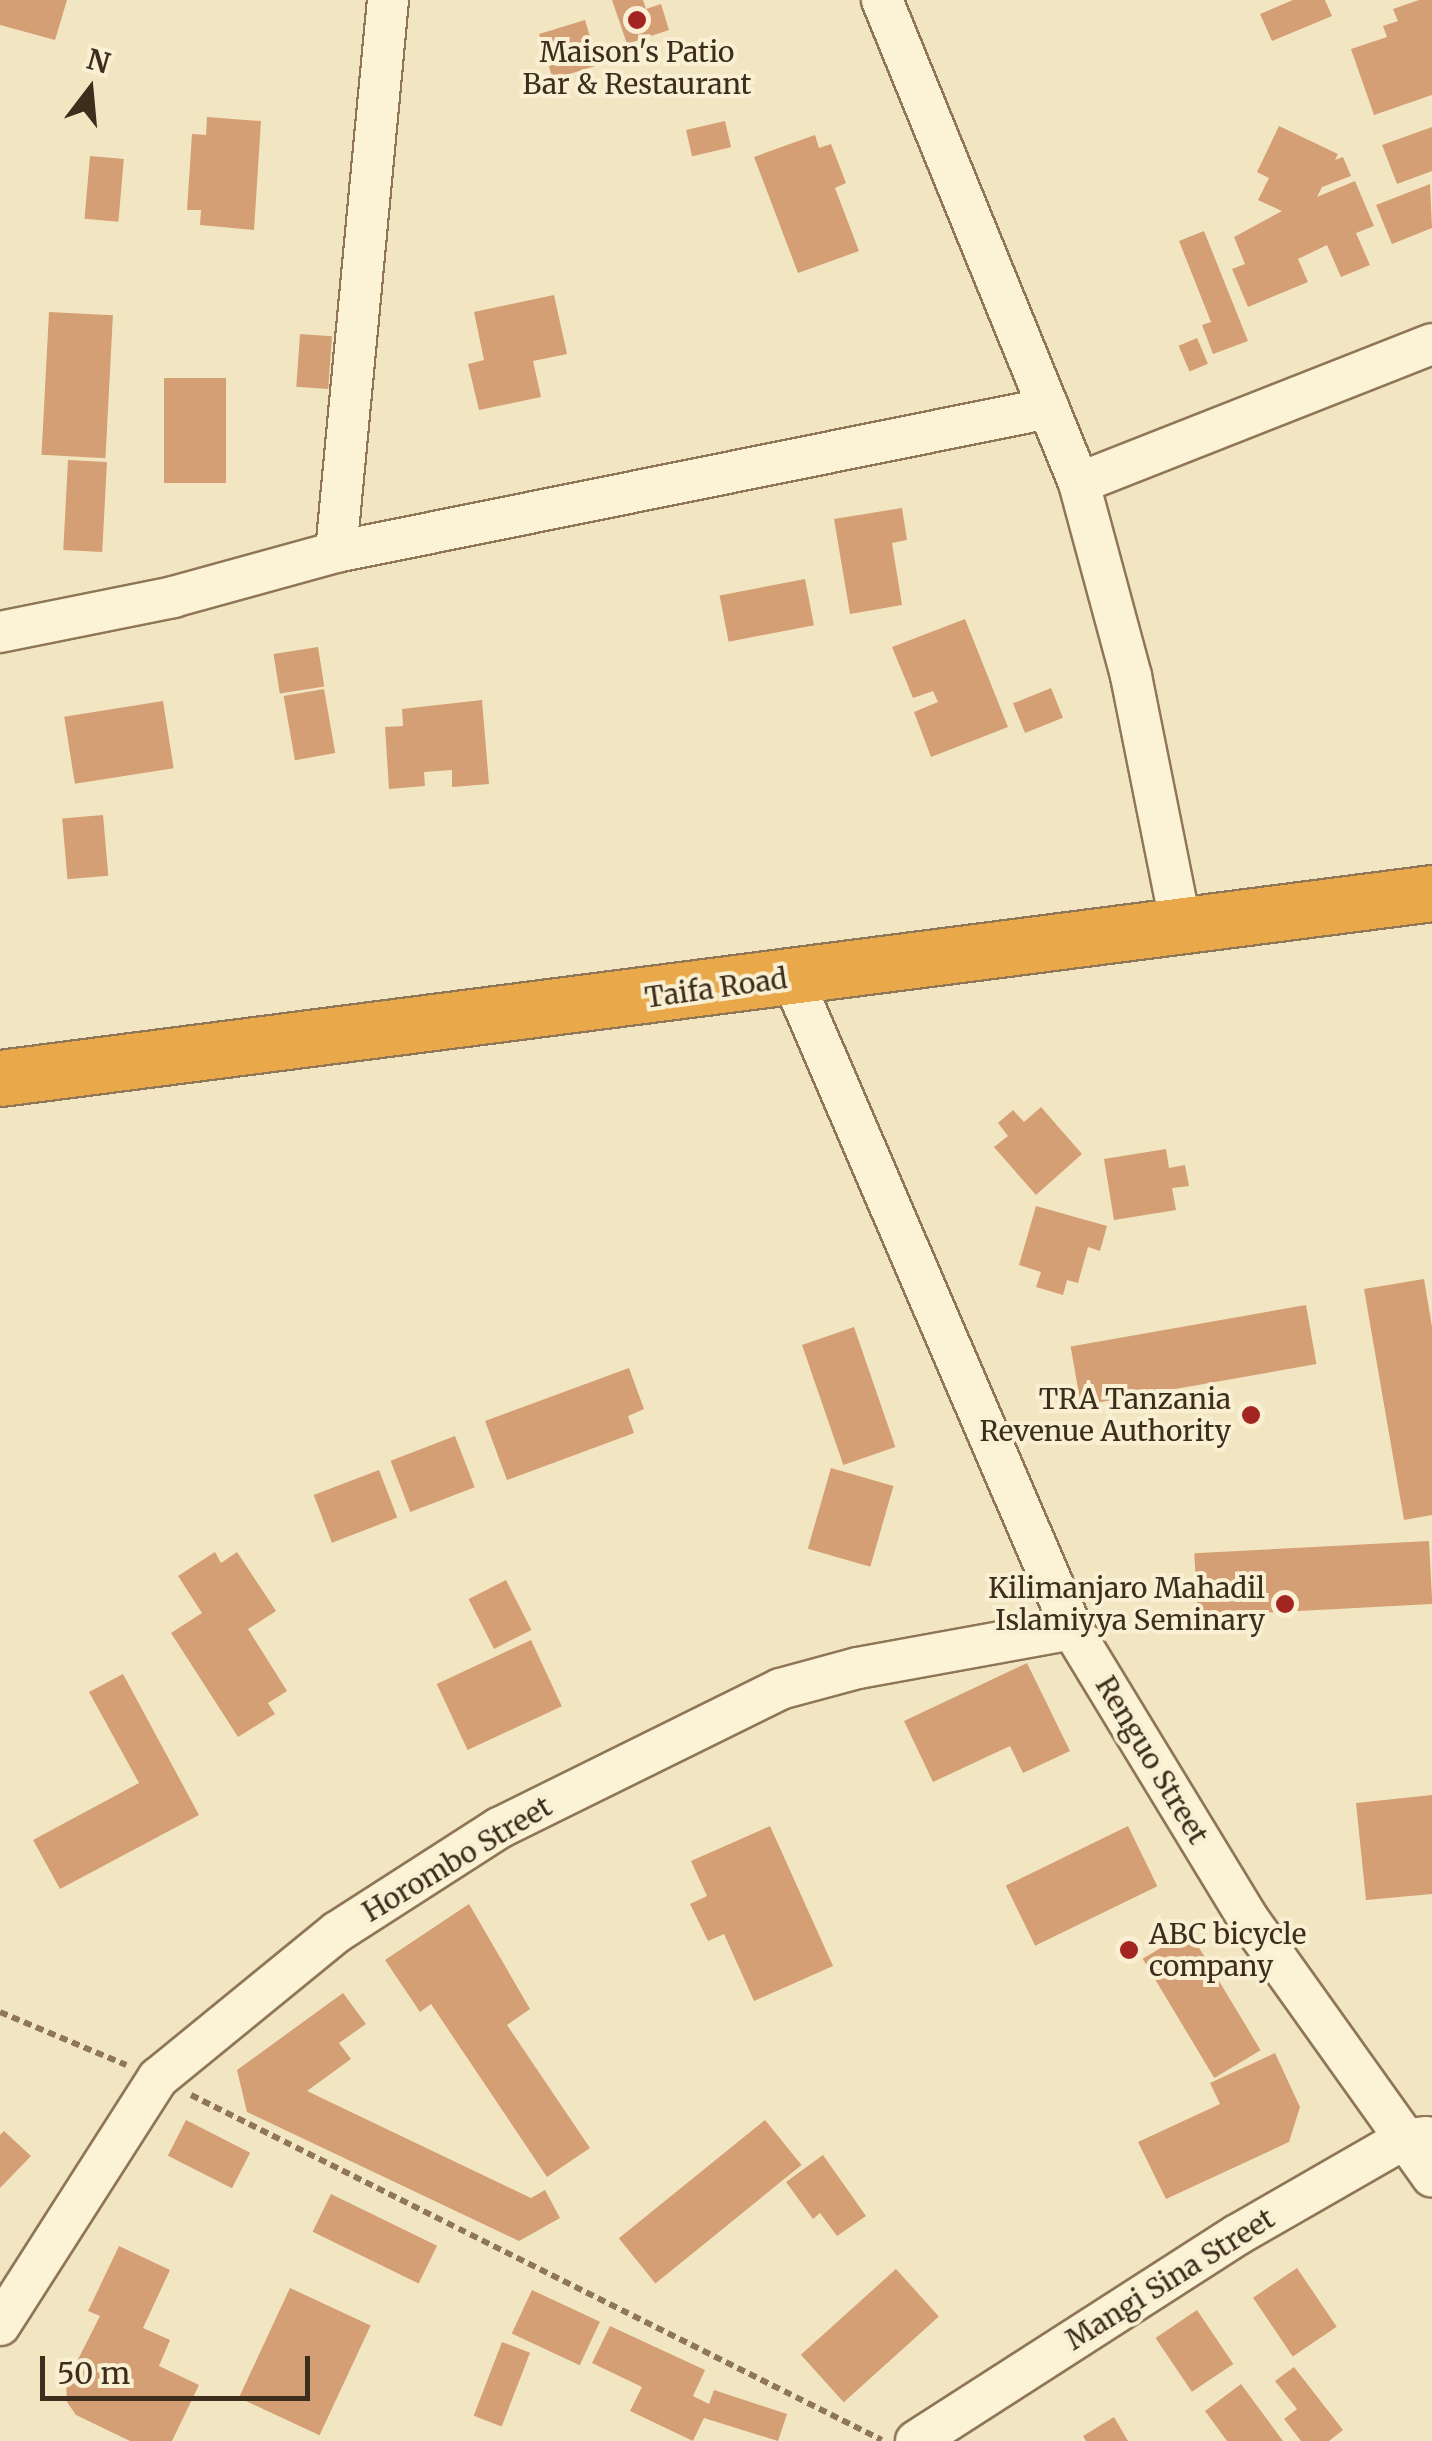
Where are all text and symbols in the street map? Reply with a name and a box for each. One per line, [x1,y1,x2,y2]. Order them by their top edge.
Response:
marker: Maison's Patio Bar & Restaurant [626,9,648,31]
place label: Maison's Patio Bar & Restaurant [523,35,751,101]
north arrow [40,40,140,140]
text: N [83,41,114,82]
street label: Taifa Road [643,961,789,1015]
place label: TRA Tanzania Revenue Authority [979,1382,1231,1448]
marker: TRA Tanzania Revenue Authority [1240,1404,1262,1426]
place label: Kilimanjaro Mahadil Islamiyya Seminary [988,1571,1265,1637]
marker: Kilimanjaro Mahadil Islamiyya Seminary [1274,1593,1296,1615]
street label: Renguo Street [1089,1670,1215,1850]
street label: Horombo Street [356,1789,558,1929]
place label: ABC bicycle company [1149,1917,1306,1983]
marker: ABC bicycle company [1118,1939,1140,1961]
street label: Mangi Sina Street [1060,2201,1280,2357]
scale bar [45,2336,315,2398]
text: 50 m [57,2354,130,2392]

